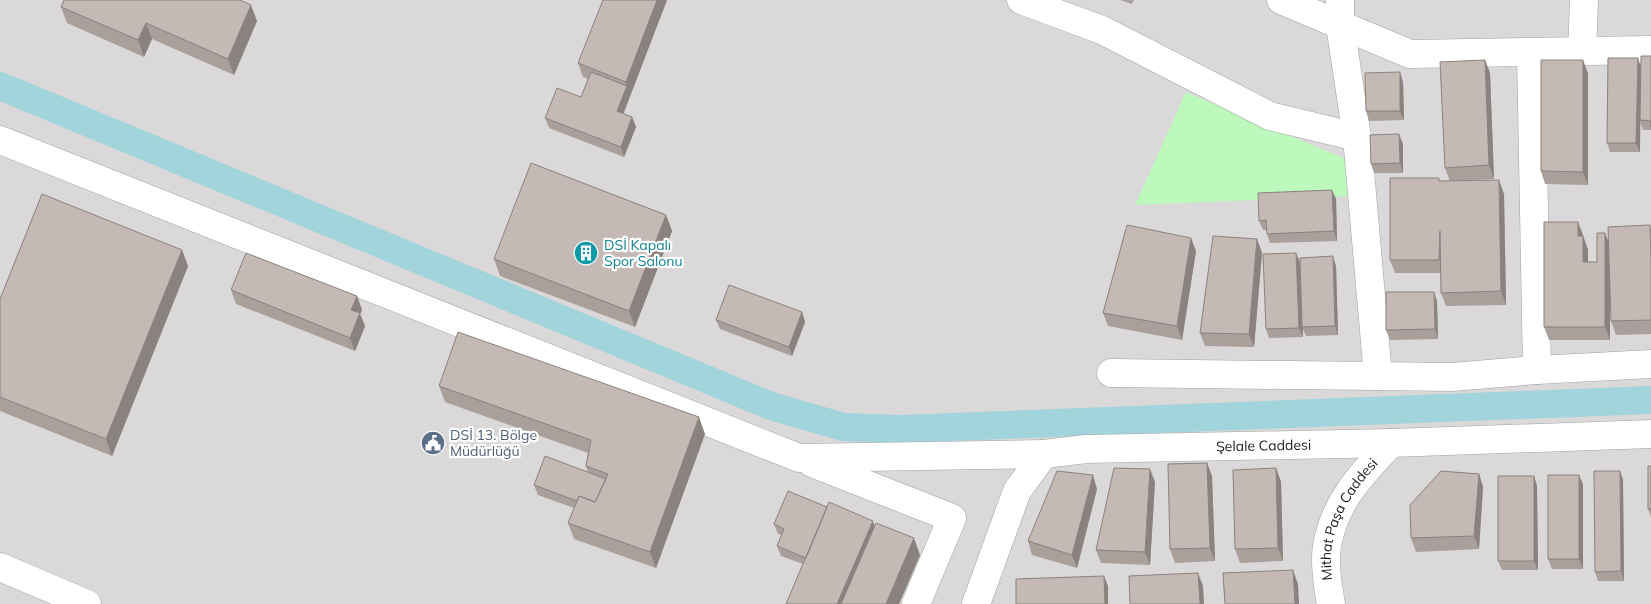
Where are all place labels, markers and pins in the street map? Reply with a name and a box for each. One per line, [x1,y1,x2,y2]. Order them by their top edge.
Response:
place label: DSİ Kapalı Spor Salonu [604,236,683,270]
building icon: DSİ Kapalı Spor Salonu [573,240,599,266]
place label: DSİ 13. Bölge Müdürlüğü [450,426,537,460]
public building icon: DSİ 13. Bölge Müdürlüğü [420,430,446,456]

